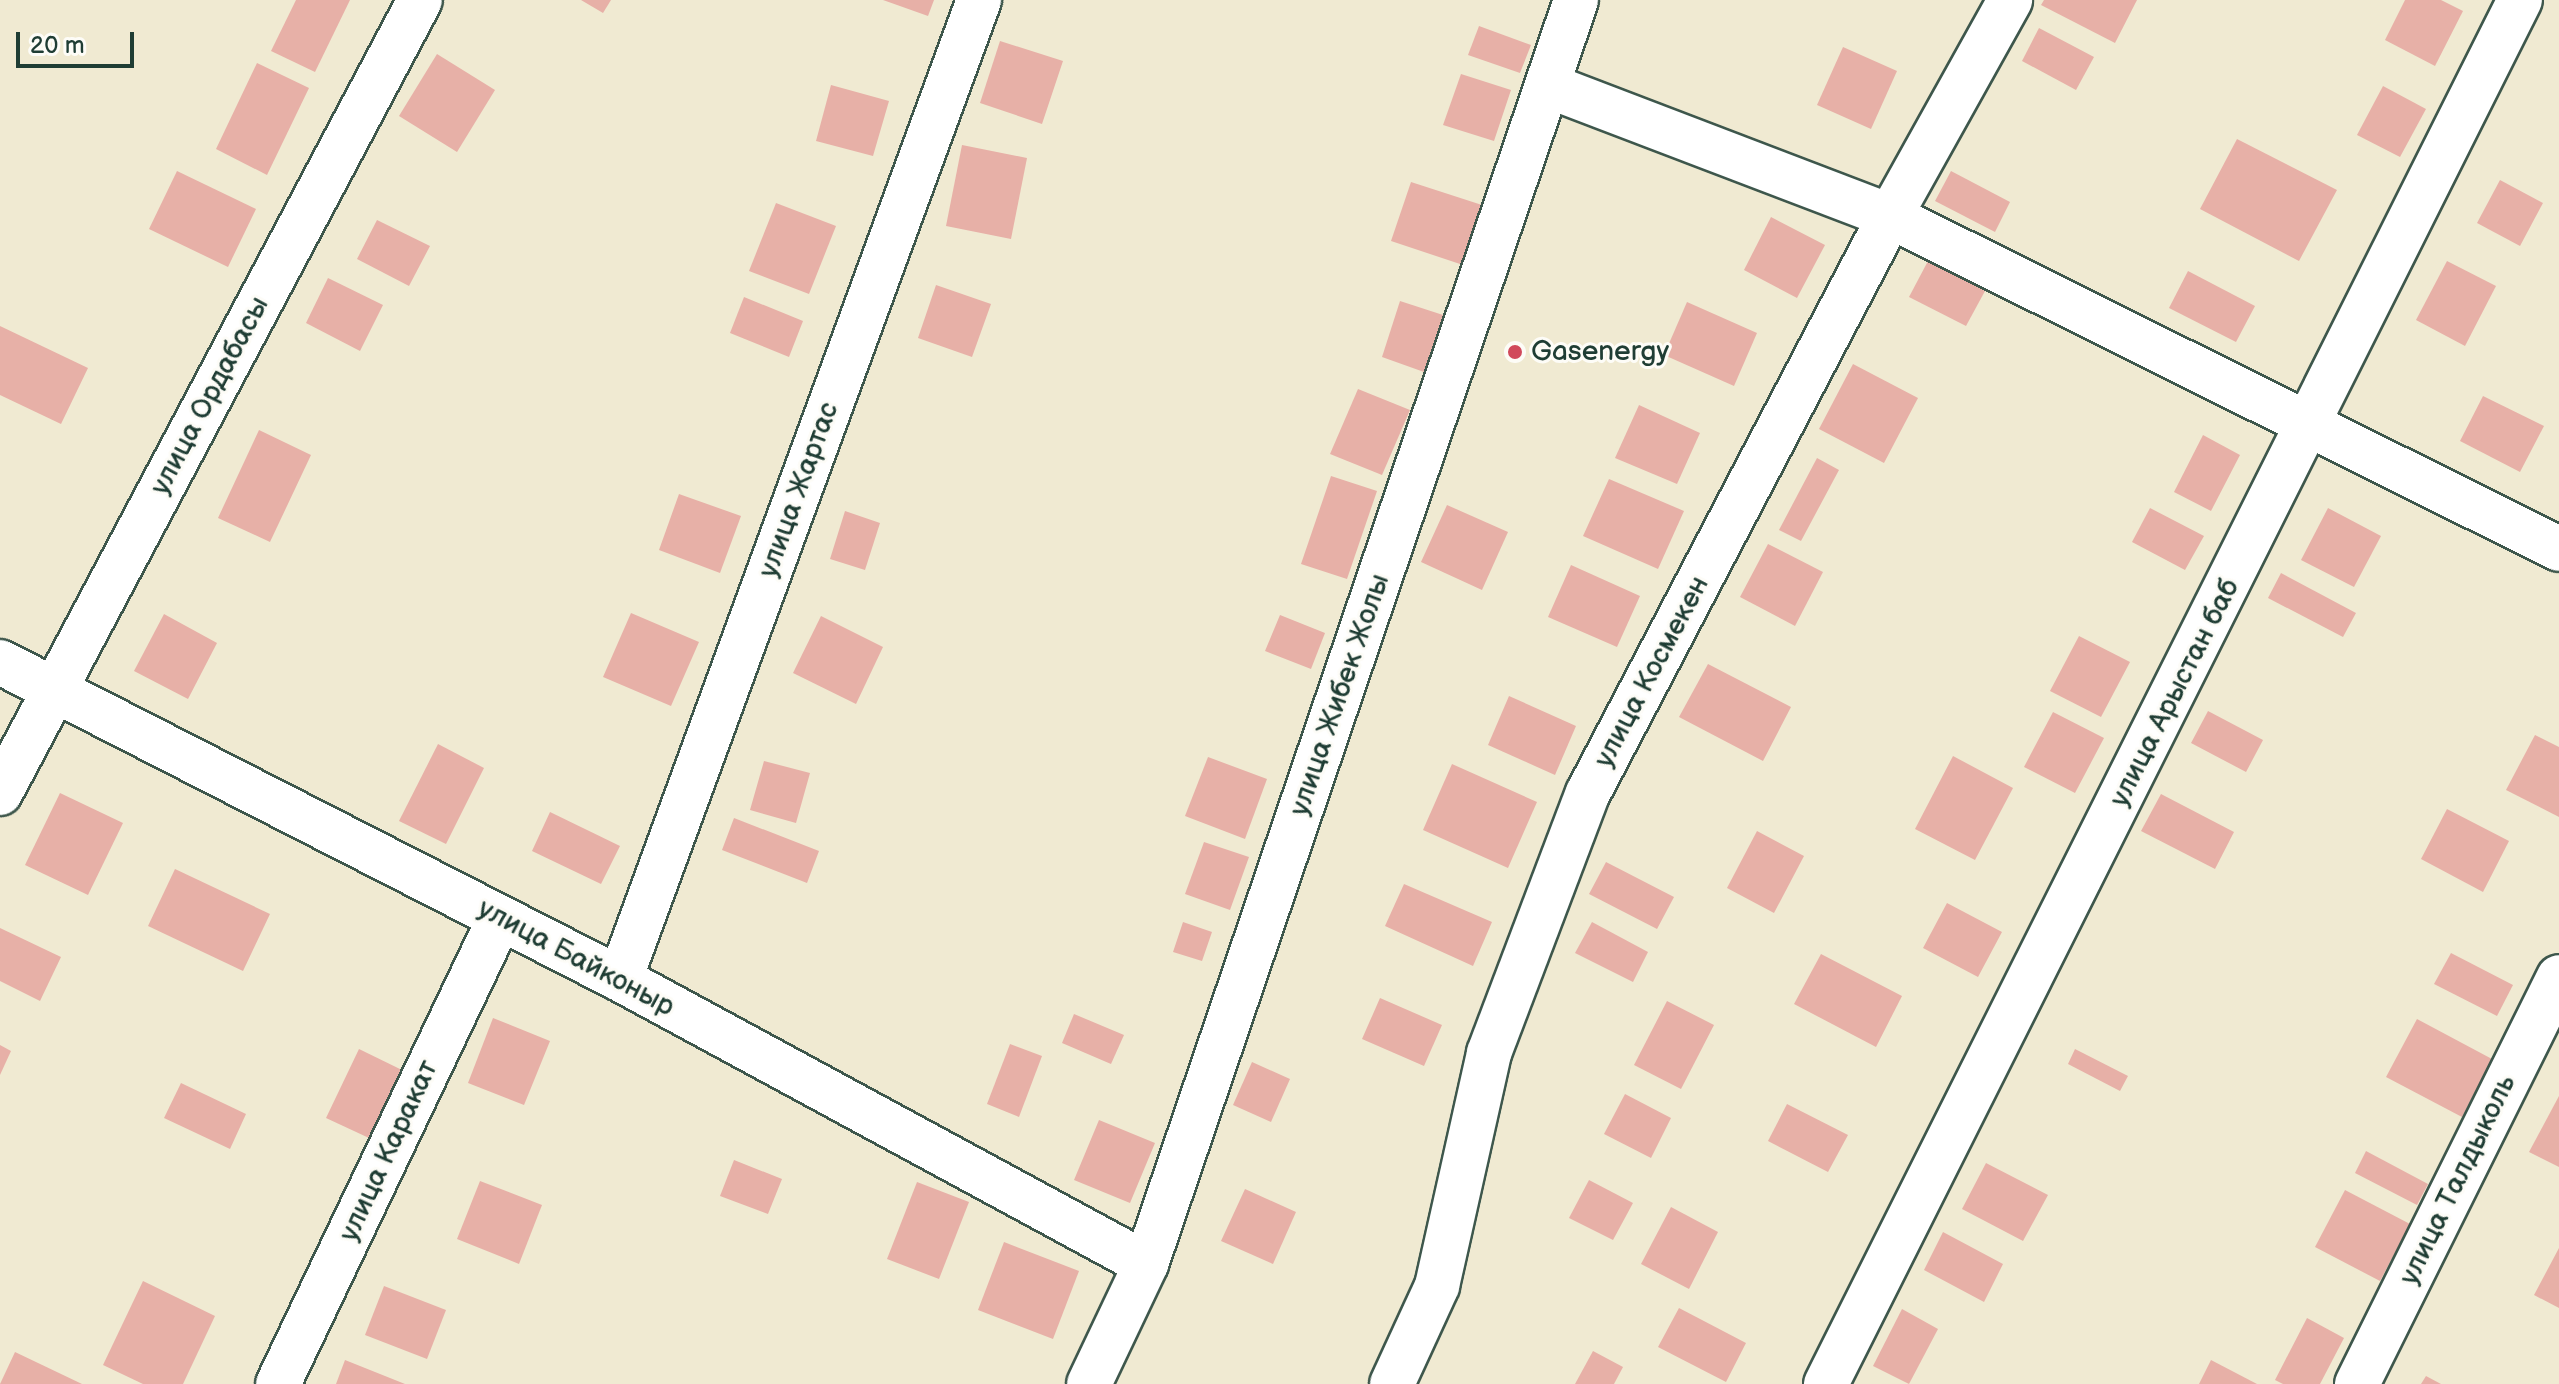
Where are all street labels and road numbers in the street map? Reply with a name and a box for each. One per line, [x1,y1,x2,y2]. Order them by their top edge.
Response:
street label: улица Ордабасы [144,291,276,501]
street label: улица Жартас [752,398,846,582]
street label: улица Жибек Жолы [1283,570,1397,820]
street label: улица Космекен [1587,571,1717,773]
street label: улица Арыстан баб [2103,573,2247,813]
street label: улица Байконыр [472,892,680,1024]
street label: улица Каракат [332,1055,446,1247]
street label: улица Талдыколь [2393,1070,2523,1290]

